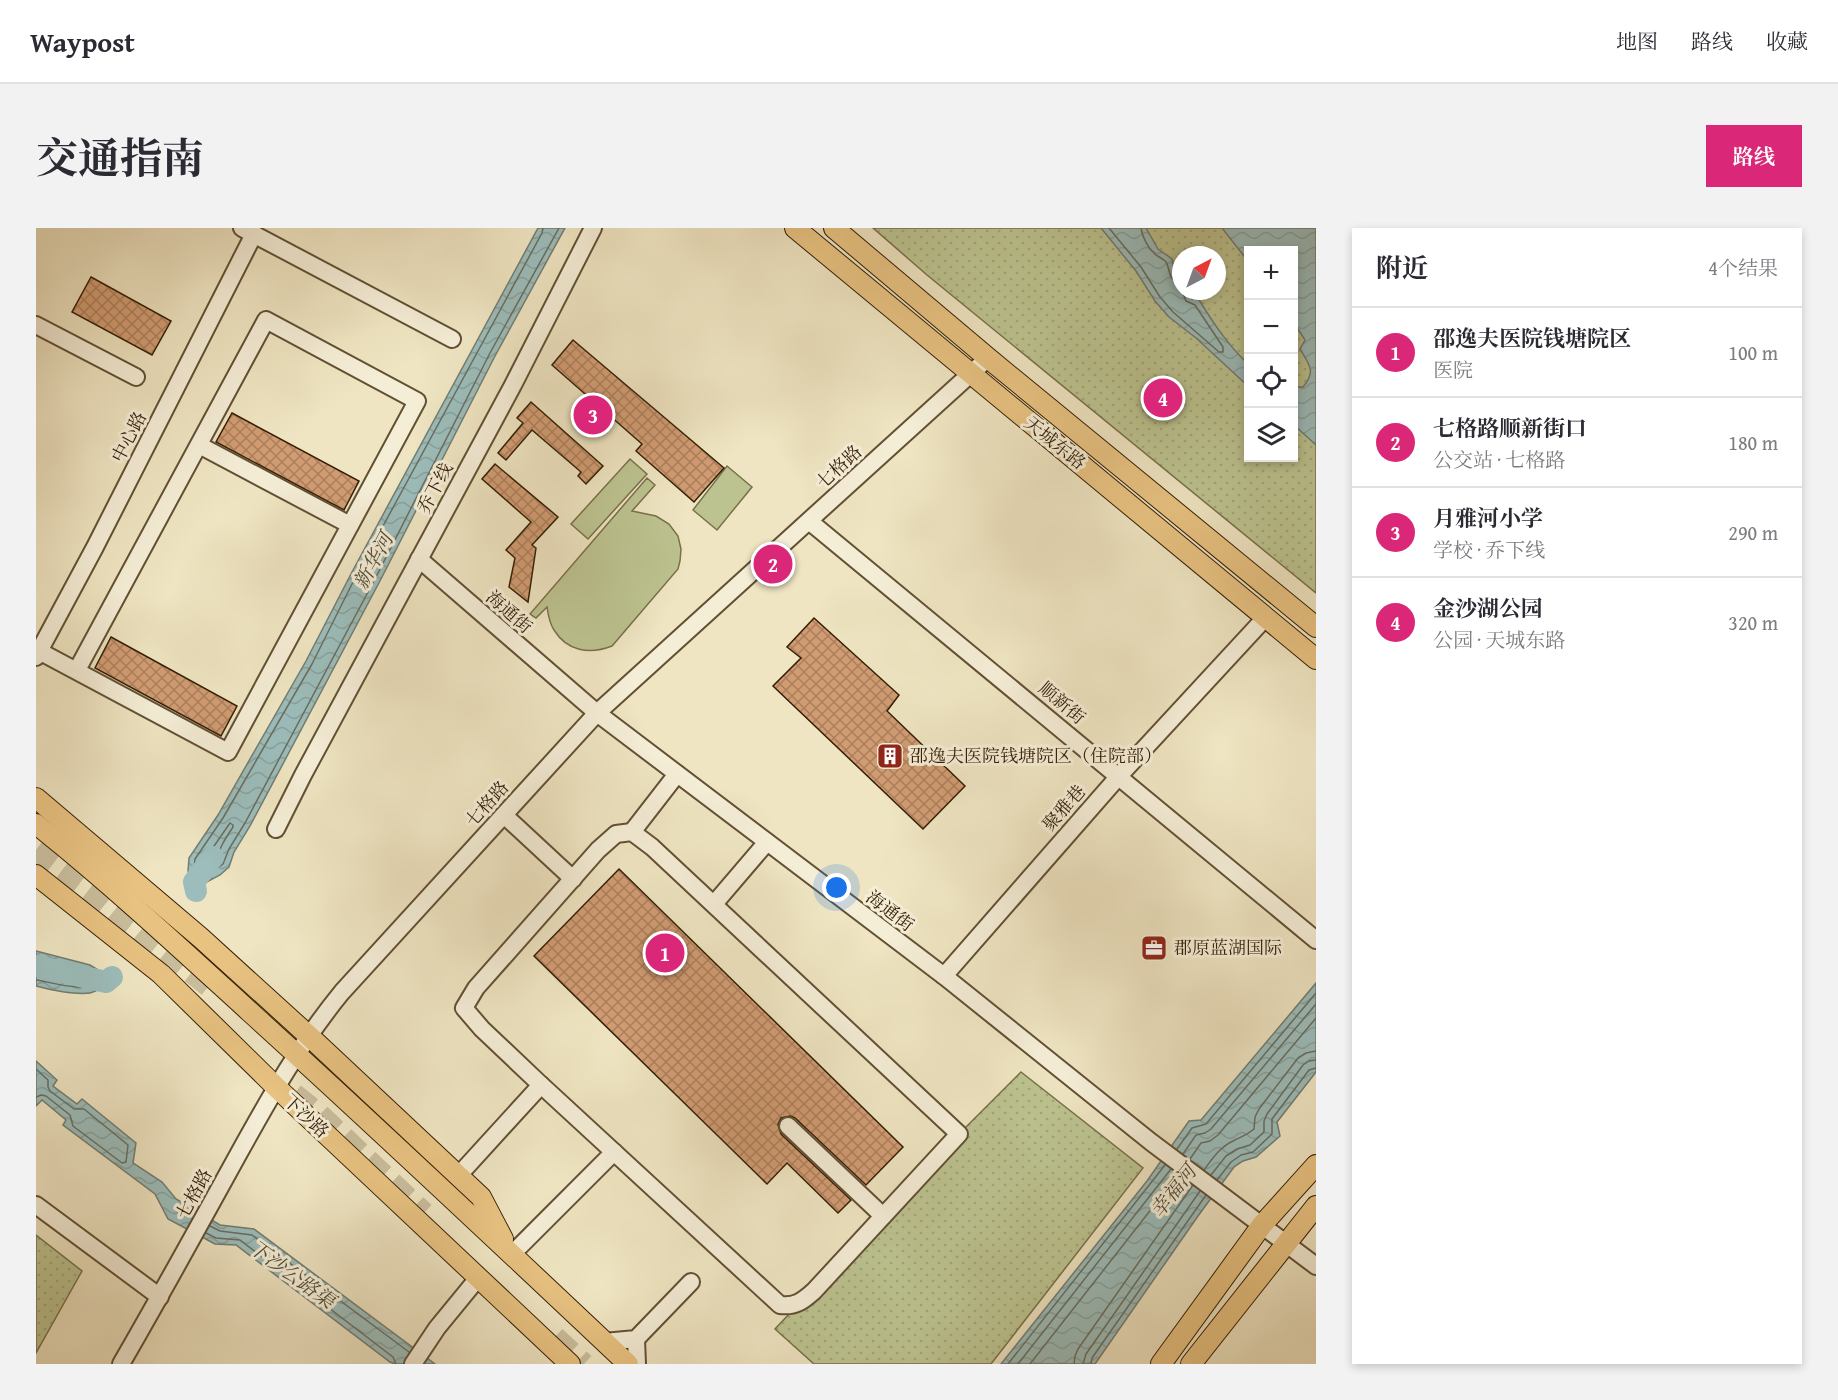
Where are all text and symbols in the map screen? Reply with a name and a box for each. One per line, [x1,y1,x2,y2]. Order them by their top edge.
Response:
text: Waypost [30,21,135,62]
text: 地图 [1616,26,1658,57]
text: 路线 [1691,26,1733,57]
text: 收藏 [1766,26,1808,57]
button: 路线 [1706,125,1802,187]
text: 交通指南 [36,127,204,188]
north arrow [1172,246,1226,300]
map controls [1244,246,1298,462]
button: + [1244,246,1298,300]
text: 附近 [1376,248,1428,287]
text: 4个结果 [1708,253,1778,282]
button: − [1244,300,1298,354]
text: 邵逸夫医院钱塘院区 [1433,322,1631,354]
text: 1 [1390,338,1401,367]
text: 100 m [1728,338,1778,367]
button: locate [1244,354,1298,408]
text: 医院 [1433,355,1473,384]
pin: 4 [1144,376,1182,420]
pin: 3 [574,392,612,438]
street label: 中心路 [104,407,153,467]
button: layers [1244,408,1298,462]
street label: 天城东路 [1019,409,1092,476]
text: 七格路顺新街口 [1433,412,1587,444]
text: 2 [1390,428,1401,457]
text: 180 m [1728,428,1778,457]
street label: 七格路 [810,438,868,495]
text: 公交站 · 七格路 [1433,445,1565,474]
street label: 乔下线 [410,458,459,518]
text: 月雅河小学 [1433,502,1543,534]
text: 3 [1390,518,1401,547]
text: 290 m [1728,518,1778,547]
water label: 新华河 [346,525,401,594]
text: 学校 · 乔下线 [1433,535,1545,564]
pin: 2 [754,542,792,586]
street label: 海通街 [480,584,539,640]
text: 金沙湖公园 [1433,592,1543,624]
text: 4 [1390,608,1401,637]
text: 320 m [1728,608,1778,637]
text: 公园 · 天城东路 [1433,625,1565,654]
street label: 顺新街 [1033,675,1092,730]
building icon: 邵逸夫医院钱塘院区（住院部） [875,741,905,771]
place label: 邵逸夫医院钱塘院区（住院部） [910,742,1162,769]
street label: 七格路 [459,775,515,833]
street label: 聚雅巷 [1036,778,1092,837]
your location [822,873,851,902]
street label: 海通街 [861,884,920,938]
pin: 1 [646,930,684,976]
office icon: 郡原蓝湖国际 [1139,933,1169,963]
place label: 郡原蓝湖国际 [1174,934,1282,961]
street label: 下沙路 [277,1087,335,1144]
water label: 幸福河 [1143,1156,1204,1223]
street label: 七格路 [169,1164,218,1224]
water label: 下沙公路渠 [243,1232,344,1316]

